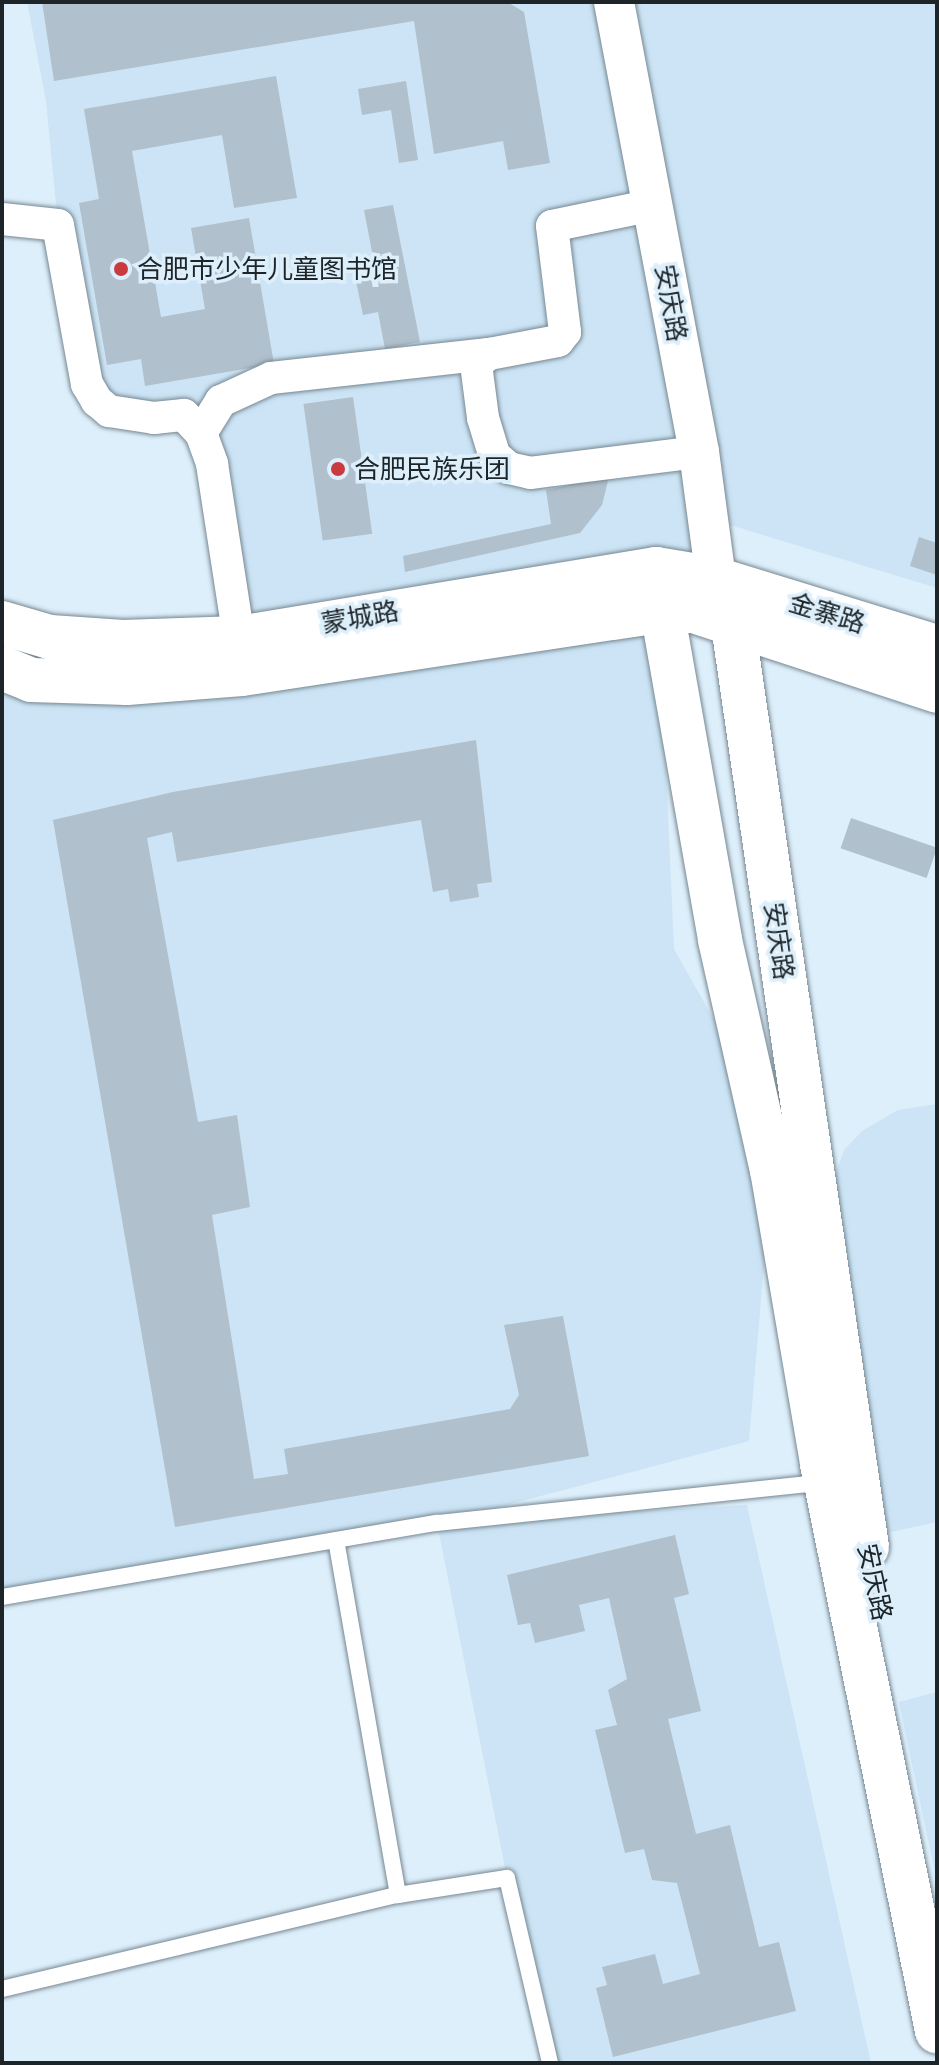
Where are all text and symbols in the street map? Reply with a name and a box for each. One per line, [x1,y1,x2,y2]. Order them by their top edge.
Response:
place label: 合肥市少年儿童图书馆 [137,253,397,285]
marker: 合肥市少年儿童图书馆 [112,260,130,278]
street label: 安庆路 [649,262,693,344]
place label: 合肥民族乐团 [354,453,510,485]
marker: 合肥民族乐团 [329,460,347,478]
street label: 金寨路 [785,587,869,639]
street label: 蒙城路 [319,595,401,639]
street label: 安庆路 [758,900,800,982]
street label: 安庆路 [852,1541,898,1623]

